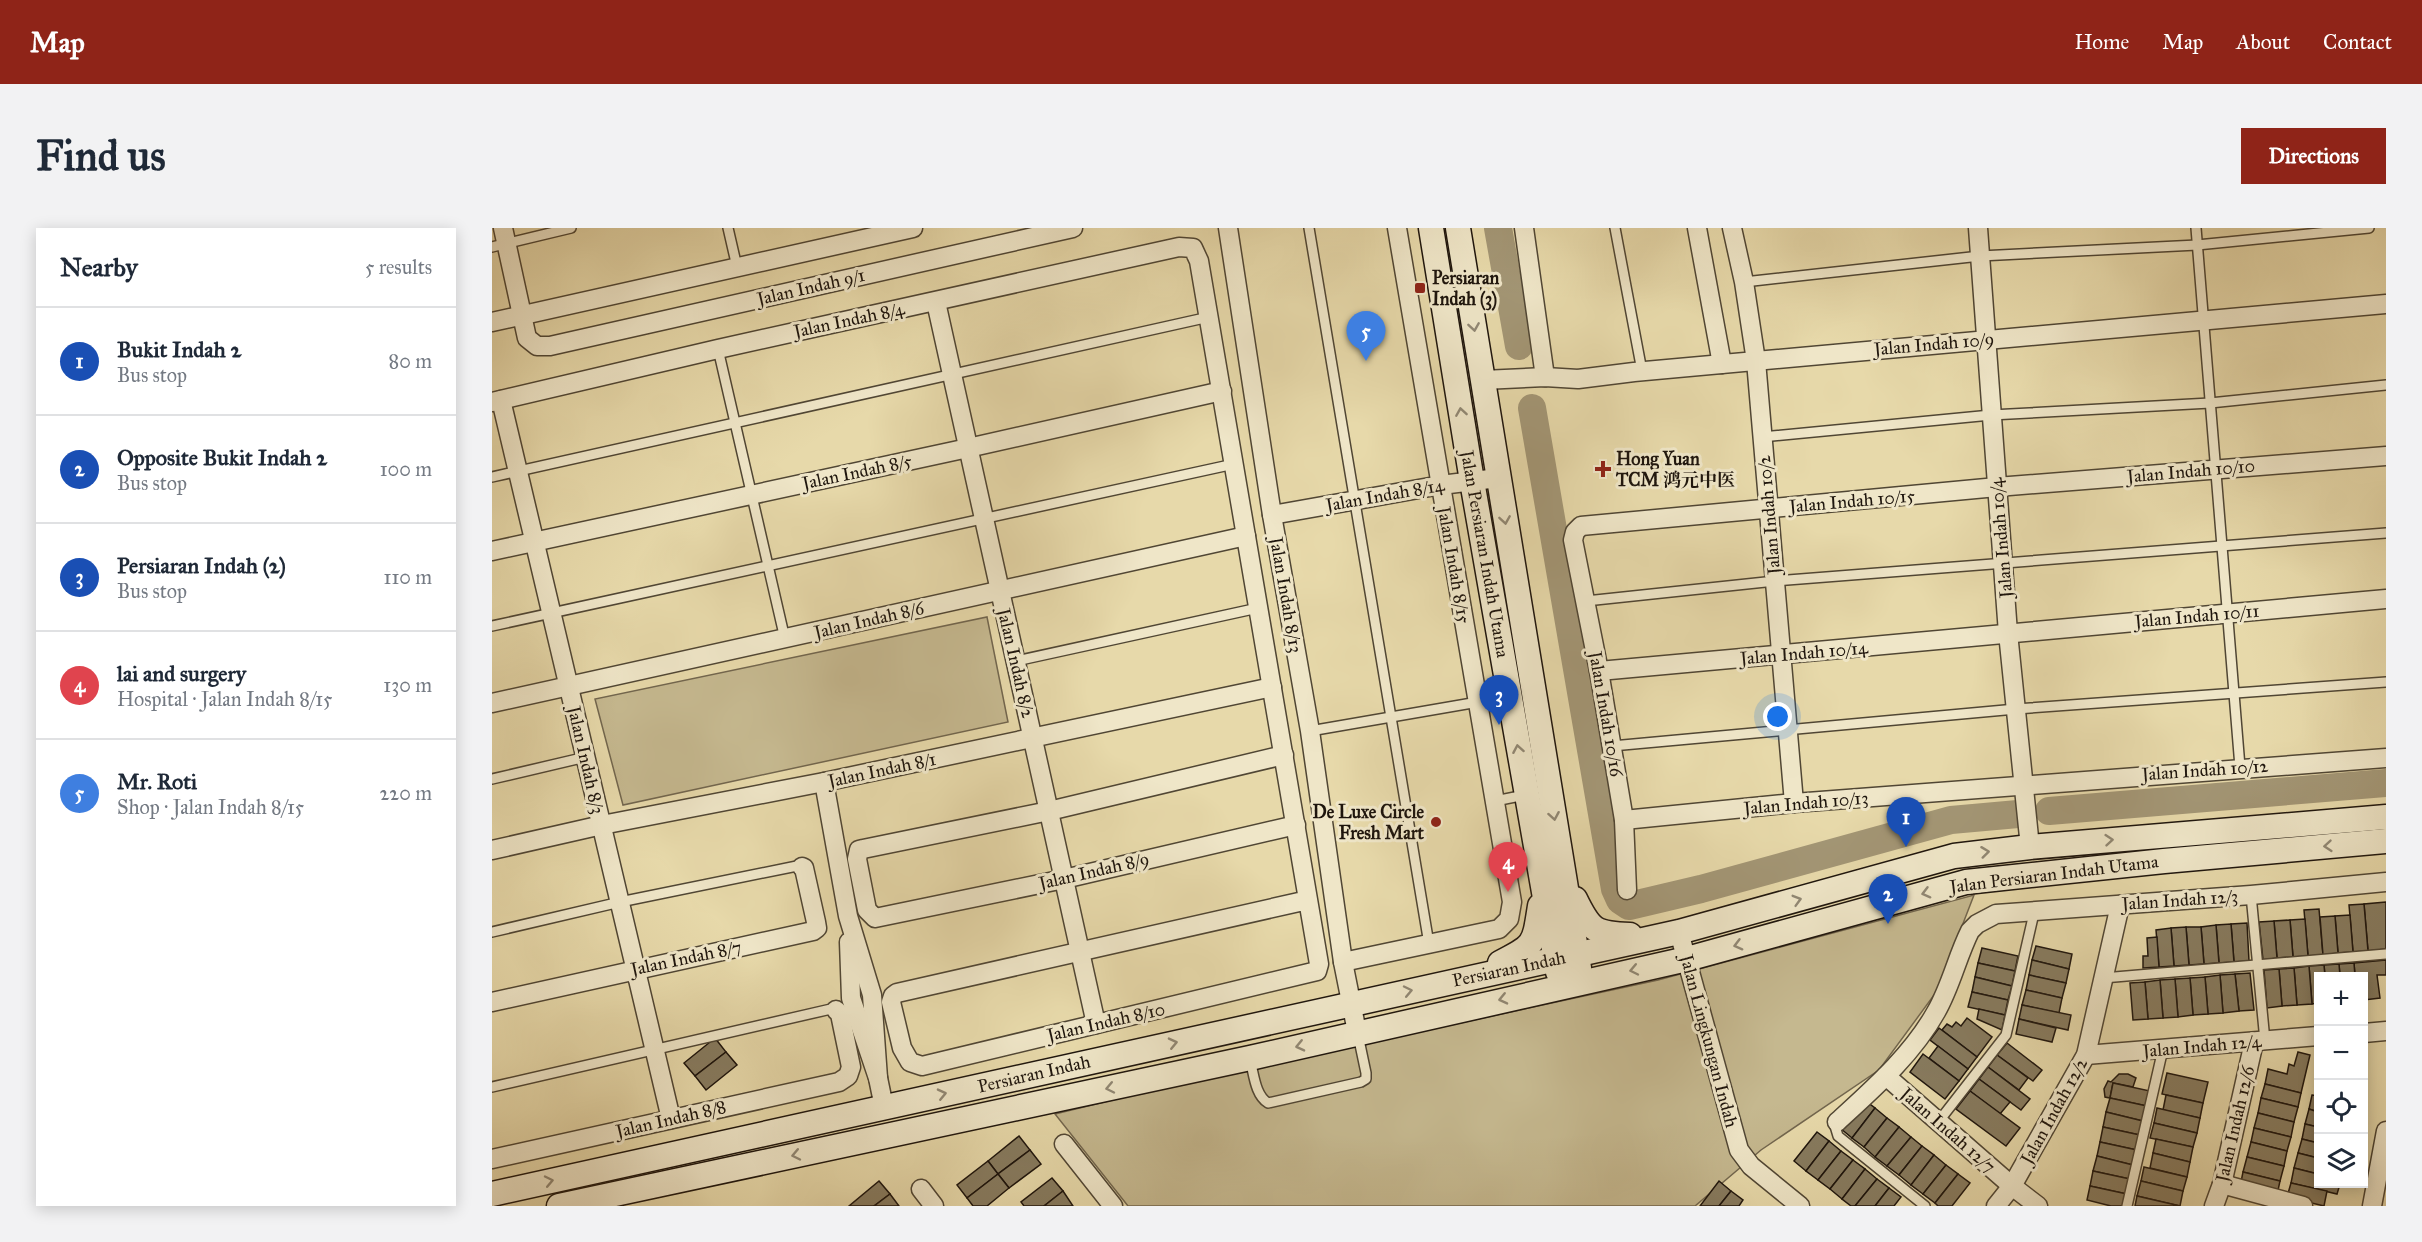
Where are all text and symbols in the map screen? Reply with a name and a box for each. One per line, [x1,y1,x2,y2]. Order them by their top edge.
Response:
text: Map [30,25,85,60]
text: Home [2074,29,2129,55]
text: Map [2162,29,2203,55]
text: About [2236,29,2290,55]
text: Contact [2323,29,2392,55]
button: Directions [2241,128,2386,184]
text: Find us [36,130,166,182]
text: Nearby [60,251,138,283]
text: 5 results [365,255,432,279]
street label: Jalan Indah 9/1 [753,264,867,312]
place label: Persiaran Indah (3) [1432,267,1500,311]
marker: Persiaran Indah (3) [1413,281,1427,295]
street label: Jalan Indah 8/4 [790,297,907,344]
pin: 5 [1346,312,1386,361]
one-way arrow [1467,322,1480,332]
street label: Jalan Indah 10/9 [1871,328,1995,361]
text: Bukit Indah 2 [117,336,241,363]
text: 1 [76,349,83,373]
text: 80 m [389,349,432,373]
text: Bus stop [117,363,187,387]
one-way arrow [1455,407,1467,416]
text: Opposite Bukit Indah 2 [117,444,327,471]
street label: Jalan Persiaran Indah Utama [1455,447,1514,660]
place label: Hong Yuan TCM 鸿元中医 [1615,448,1735,491]
street label: Jalan Indah 8/5 [798,450,915,496]
street label: Jalan Indah 10/2 [1753,454,1786,578]
street label: Jalan Indah 10/10 [2124,454,2256,489]
text: 2 [75,457,84,481]
text: 100 m [380,457,432,481]
marker: Hong Yuan TCM 鸿元中医 [1594,460,1612,478]
text: Bus stop [117,471,187,495]
street label: Jalan Indah 8/14 [1322,474,1447,518]
street label: Jalan Indah 10/4 [1985,476,2018,601]
street label: Jalan Indah 10/15 [1786,484,1917,519]
street label: Jalan Indah 8/15 [1432,503,1475,626]
one-way arrow [1498,514,1511,524]
street label: Jalan Indah 8/13 [1264,533,1307,655]
text: Persiaran Indah (2) [117,552,286,579]
text: 3 [76,565,84,589]
text: 110 m [384,565,432,589]
text: Bus stop [117,579,187,603]
street label: Jalan Indah 8/6 [810,596,927,645]
street label: Jalan Indah 10/11 [2132,600,2260,634]
street label: Jalan Indah 8/2 [991,604,1039,720]
street label: Jalan Indah 10/14 [1737,636,1870,671]
street label: Jalan Indah 10/16 [1583,648,1628,779]
text: lai and surgery [117,660,246,687]
text: 4 [74,673,85,697]
text: 130 m [383,673,432,697]
pin: 3 [1480,676,1518,725]
text: Hospital · Jalan Indah 8/15 [117,687,332,711]
street label: Jalan Indah 8/3 [561,702,609,816]
your location [1763,702,1792,731]
one-way arrow [1512,744,1525,754]
street label: Jalan Indah 8/1 [824,748,938,794]
street label: Jalan Indah 10/12 [2139,755,2269,787]
text: Mr. Roti [117,768,197,795]
text: 5 [75,781,84,805]
text: 220 m [380,781,432,805]
street label: Jalan Indah 10/13 [1741,787,1869,821]
text: Shop · Jalan Indah 8/15 [117,795,304,819]
pin: 1 [1886,798,1926,847]
place label: De Luxe Circle Fresh Mart [1313,801,1425,844]
one-way arrow [1547,810,1560,820]
marker: De Luxe Circle Fresh Mart [1429,815,1443,829]
one-way arrow [2105,834,2114,847]
one-way arrow [2323,839,2332,852]
pin: 4 [1488,842,1528,892]
one-way arrow [1981,846,1990,859]
street label: Jalan Indah 8/9 [1035,848,1152,896]
street label: Jalan Persiaran Indah Utama [1946,850,2160,899]
pin: 2 [1868,874,1908,924]
one-way arrow [1921,885,1931,898]
street label: Jalan Indah 12/3 [2119,885,2239,916]
one-way arrow [1791,895,1801,907]
street label: Jalan Indah 8/7 [627,936,744,982]
one-way arrow [1733,937,1743,950]
street label: Persiaran Indah [1450,946,1568,992]
street label: Jalan Lingkungan Indah [1674,950,1743,1130]
one-way arrow [1630,963,1640,976]
map controls [2314,972,2368,1188]
button: + [2314,972,2368,1026]
one-way arrow [1402,985,1412,998]
one-way arrow [1499,992,1509,1005]
street label: Jalan Indah 8/10 [1043,998,1167,1048]
button: − [2314,1026,2368,1080]
street label: Jalan Indah 12/4 [2140,1030,2263,1063]
one-way arrow [1168,1037,1178,1050]
one-way arrow [1295,1038,1305,1051]
street label: Persiaran Indah [975,1050,1093,1098]
street label: Jalan Indah 12/2 [2015,1054,2093,1170]
street label: Jalan Indah 12/6 [2210,1063,2260,1186]
button: locate [2314,1080,2368,1134]
one-way arrow [1105,1081,1115,1094]
street label: Jalan Indah 12/7 [1894,1081,2000,1178]
one-way arrow [936,1089,946,1102]
street label: Jalan Indah 8/8 [612,1096,729,1144]
button: layers [2314,1134,2368,1188]
one-way arrow [791,1148,801,1161]
one-way arrow [544,1175,554,1188]

